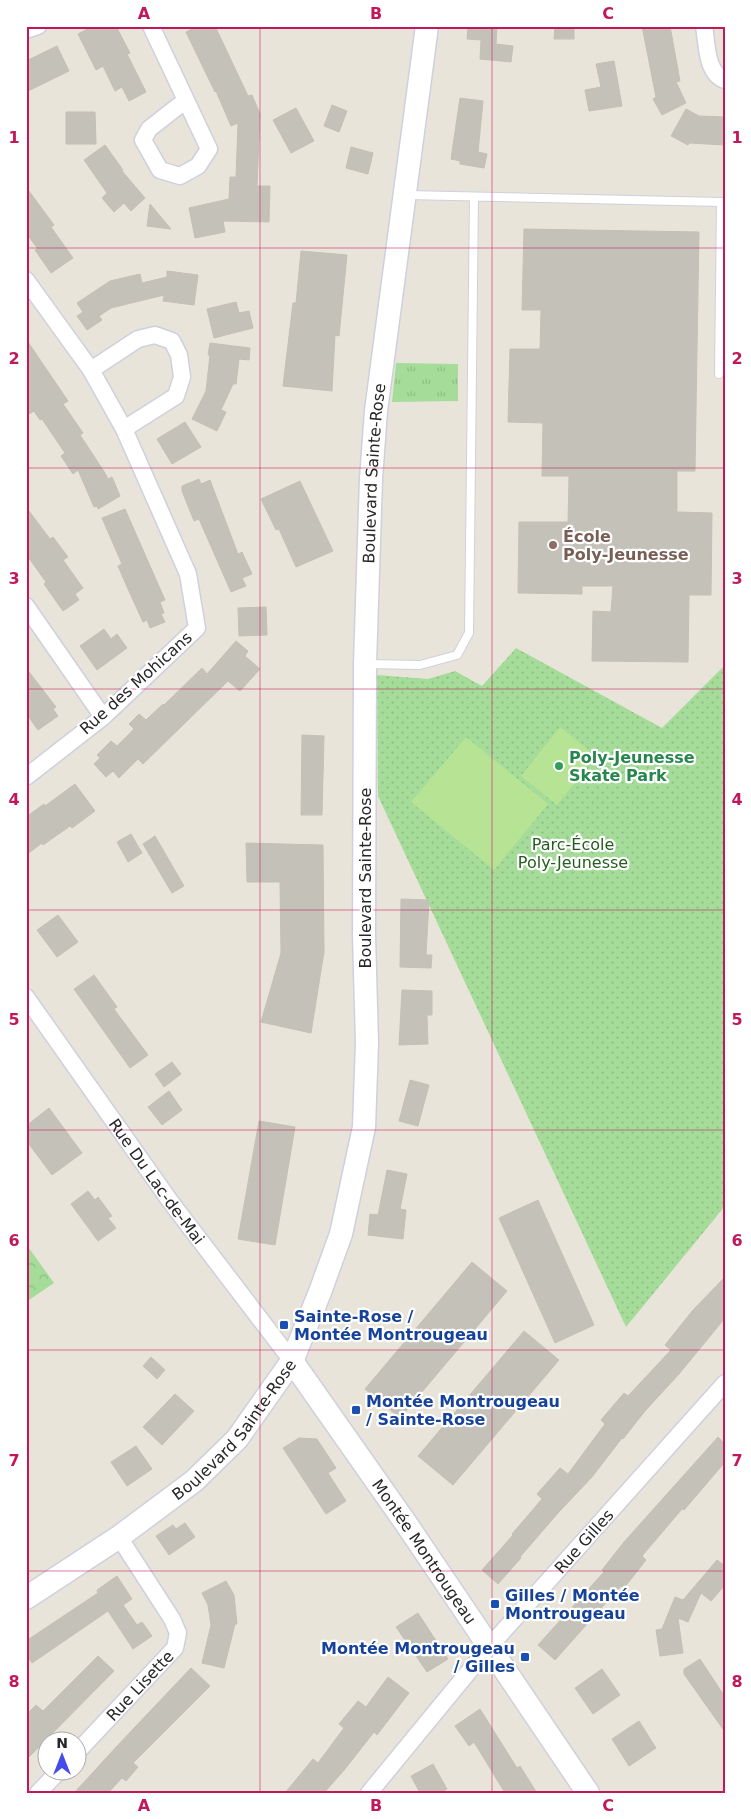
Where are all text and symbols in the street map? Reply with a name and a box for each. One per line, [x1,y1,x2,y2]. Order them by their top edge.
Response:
text: A [138,4,151,23]
text: B [370,4,382,23]
text: C [602,4,614,23]
text: 1 [8,128,20,147]
text: 1 [731,128,743,147]
text: 2 [8,349,20,368]
text: 2 [731,349,743,368]
street label: Boulevard Sainte-Rose [359,382,389,564]
place label: École Poly-Jeunesse [563,527,689,564]
marker: École Poly-Jeunesse [547,539,559,551]
text: 3 [8,569,20,588]
text: 3 [731,569,743,588]
street label: Rue des Mohicans [76,628,196,738]
place label: Poly-Jeunesse Skate Park [569,748,695,785]
marker: Poly-Jeunesse Skate Park [553,760,565,772]
street label: Boulevard Sainte-Rose [356,788,375,968]
text: 4 [8,790,20,809]
text: 4 [731,790,743,809]
park label: Parc-École Poly-Jeunesse [518,835,628,872]
text: 5 [8,1010,20,1029]
text: 5 [731,1010,743,1029]
street label: Rue Du Lac-de-Mai [105,1115,209,1248]
text: 6 [8,1231,20,1250]
text: 6 [731,1231,743,1250]
place label: Sainte-Rose / Montée Montrougeau [294,1307,488,1344]
marker: Sainte-Rose / Montée Montrougeau [278,1319,290,1331]
street label: Boulevard Sainte-Rose [168,1355,300,1504]
place label: Montée Montrougeau / Sainte-Rose [366,1392,560,1429]
marker: Montée Montrougeau / Sainte-Rose [350,1404,362,1416]
text: 7 [8,1451,20,1470]
text: 7 [731,1451,743,1470]
street label: Montée Montrougeau [368,1475,480,1627]
street label: Rue Gilles [550,1505,617,1577]
place label: Gilles / Montée Montrougeau [505,1586,640,1623]
marker: Gilles / Montée Montrougeau [489,1598,501,1610]
place label: Montée Montrougeau / Gilles [321,1639,515,1676]
street label: Rue Lisette [102,1646,177,1725]
marker: Montée Montrougeau / Gilles [519,1651,531,1663]
text: 8 [8,1672,20,1691]
text: 8 [731,1672,743,1691]
north arrow [38,1732,88,1782]
text: N [56,1735,68,1751]
text: A [138,1796,151,1815]
text: B [370,1796,382,1815]
text: C [602,1796,614,1815]

